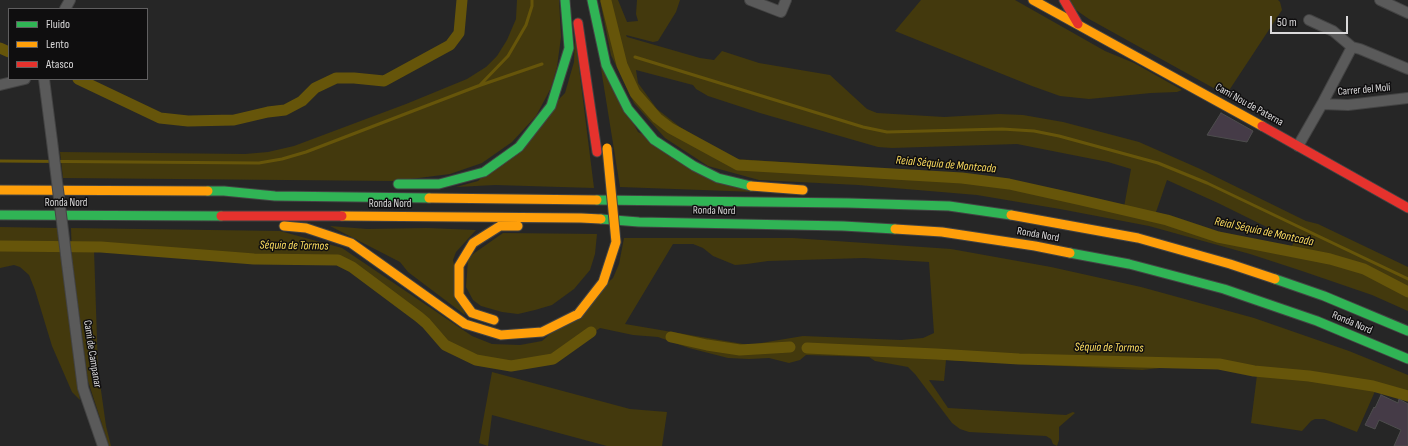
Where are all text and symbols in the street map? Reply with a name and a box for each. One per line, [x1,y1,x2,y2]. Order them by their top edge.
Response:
legend [8,8,148,80]
scale bar [1272,8,1350,34]
text: 50 m [1277,15,1297,30]
text: Fluido [46,17,70,32]
text: Lento [46,37,69,52]
text: Atasco [46,57,73,72]
street label: Camí Nou de Paterna [1213,81,1285,129]
street label: Carrer del Molí [1337,81,1391,99]
water label: Reial Séquia de Montcada [895,153,997,177]
street label: Ronda Nord [45,196,87,210]
street label: Ronda Nord [369,197,411,211]
street label: Ronda Nord [693,204,735,218]
water label: Reial Séquia de Montcada [1213,214,1315,250]
street label: Ronda Nord [1016,225,1060,245]
water label: Séquia de Tormos [259,238,329,254]
street label: Ronda Nord [1330,309,1374,337]
street label: Camí de Campanar [80,319,104,389]
water label: Séquia de Tormos [1074,340,1144,356]

